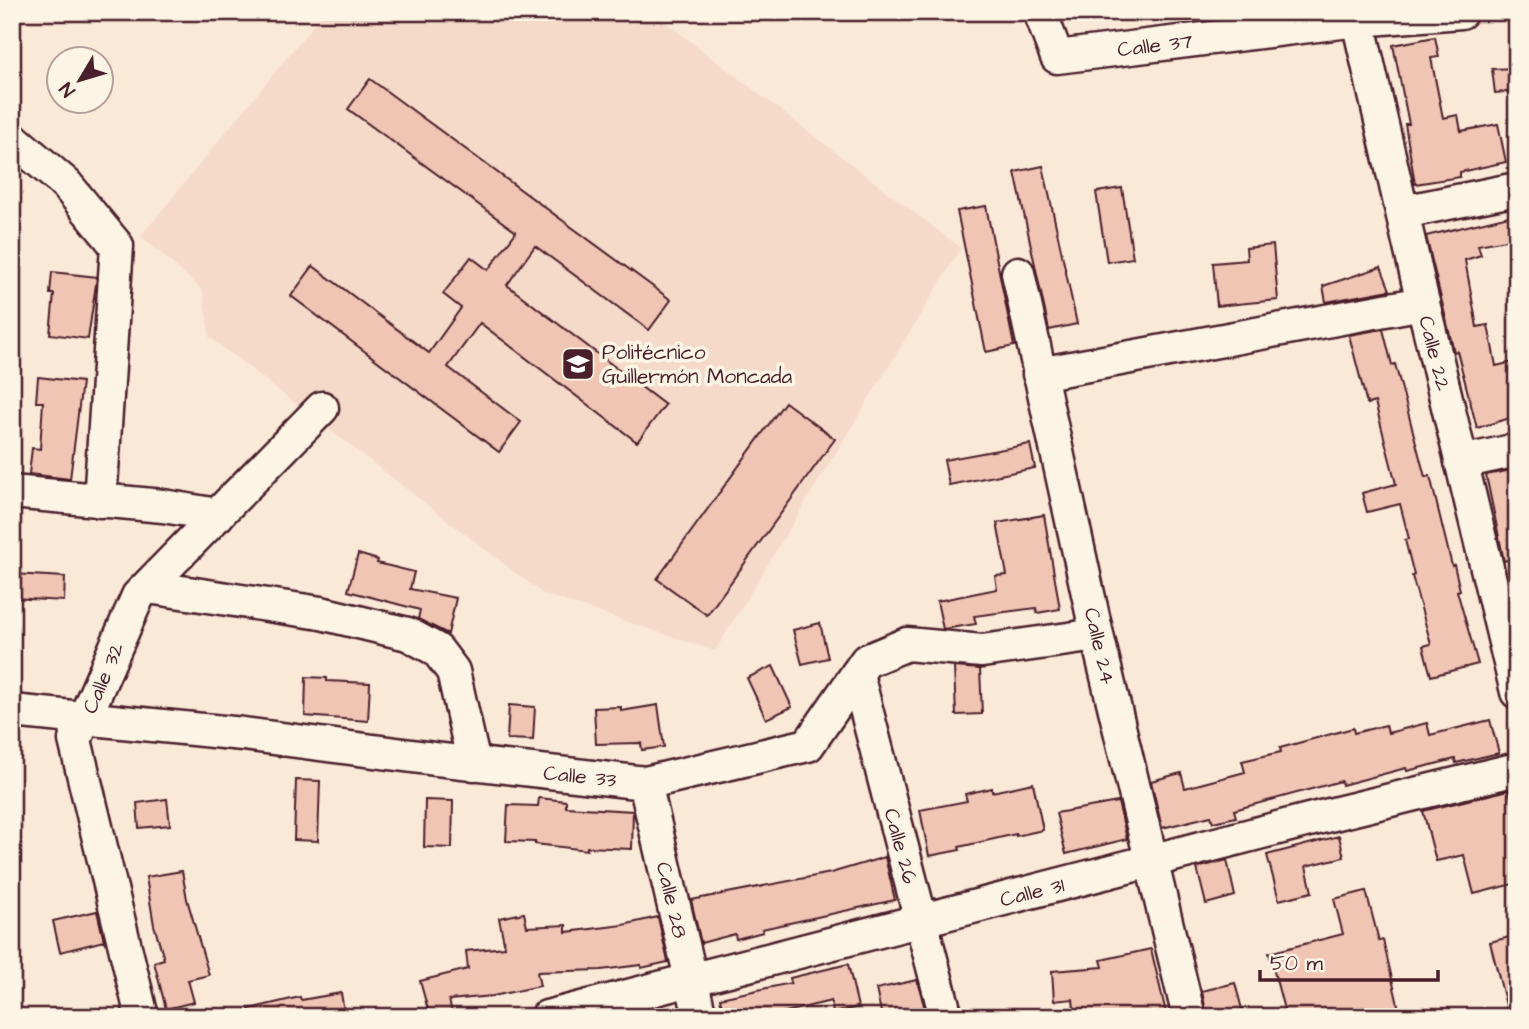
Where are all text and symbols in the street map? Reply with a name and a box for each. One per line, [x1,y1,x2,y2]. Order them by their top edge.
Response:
street label: Calle 37 [1116,26,1194,64]
north arrow [46,46,116,116]
text: N [53,76,82,103]
street label: Calle 22 [1411,313,1458,393]
place label: Politécnico Guillermón Moncada [602,338,792,391]
school or university icon: Politécnico Guillermón Moncada [559,345,597,383]
street label: Calle 24 [1077,605,1122,687]
street label: Calle 32 [76,638,131,718]
street label: Calle 33 [542,758,618,795]
street label: Calle 26 [877,805,925,887]
street label: Calle 28 [649,859,694,942]
street label: Calle 31 [997,870,1068,914]
scale bar [1260,938,1438,982]
text: 50 m [1270,949,1324,978]

